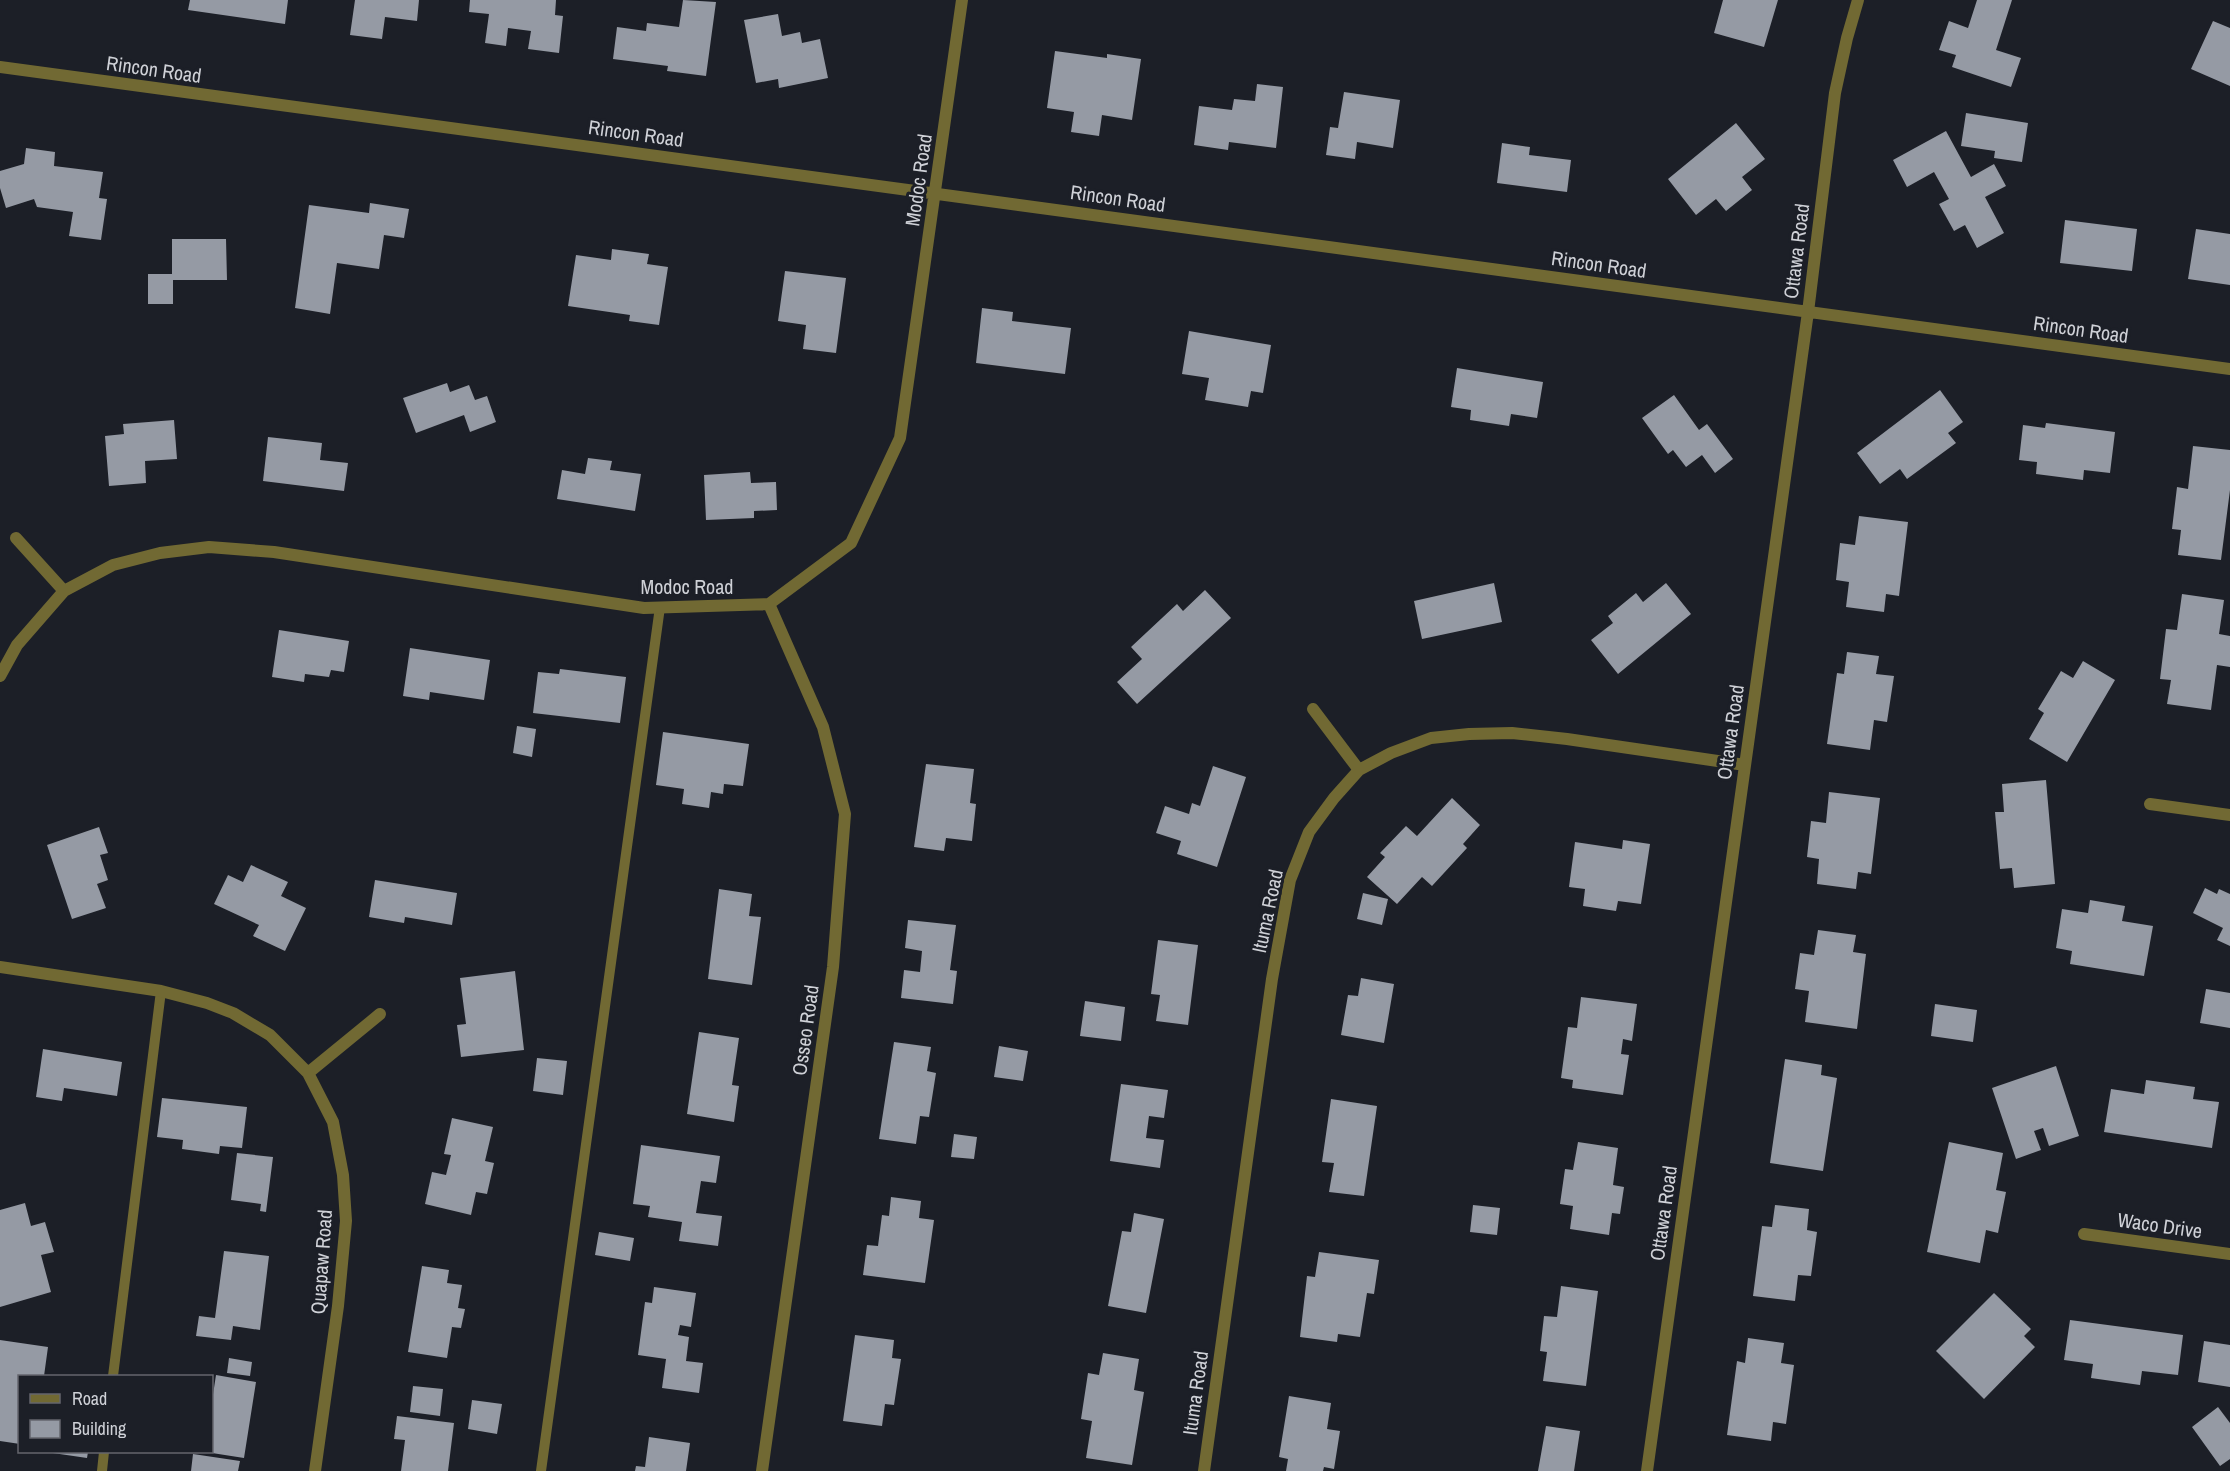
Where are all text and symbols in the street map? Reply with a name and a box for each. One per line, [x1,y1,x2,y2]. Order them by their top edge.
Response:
street label: Rincon Road [105,49,203,89]
street label: Rincon Road [587,113,685,153]
street label: Modoc Road [898,132,938,228]
street label: Rincon Road [1069,178,1167,218]
street label: Ottawa Road [1777,202,1815,300]
street label: Rincon Road [1550,244,1648,284]
street label: Rincon Road [2032,309,2130,349]
street label: Modoc Road [641,573,733,600]
street label: Ottawa Road [1710,683,1750,781]
street label: Ituma Road [1245,867,1289,955]
street label: Osseo Road [785,983,825,1077]
street label: Ottawa Road [1643,1164,1683,1262]
street label: Waco Drive [2116,1206,2204,1244]
street label: Quapaw Road [304,1209,338,1315]
street label: Ituma Road [1176,1349,1214,1437]
legend [18,1375,213,1453]
text: Road [72,1386,107,1411]
text: Building [72,1416,127,1441]

